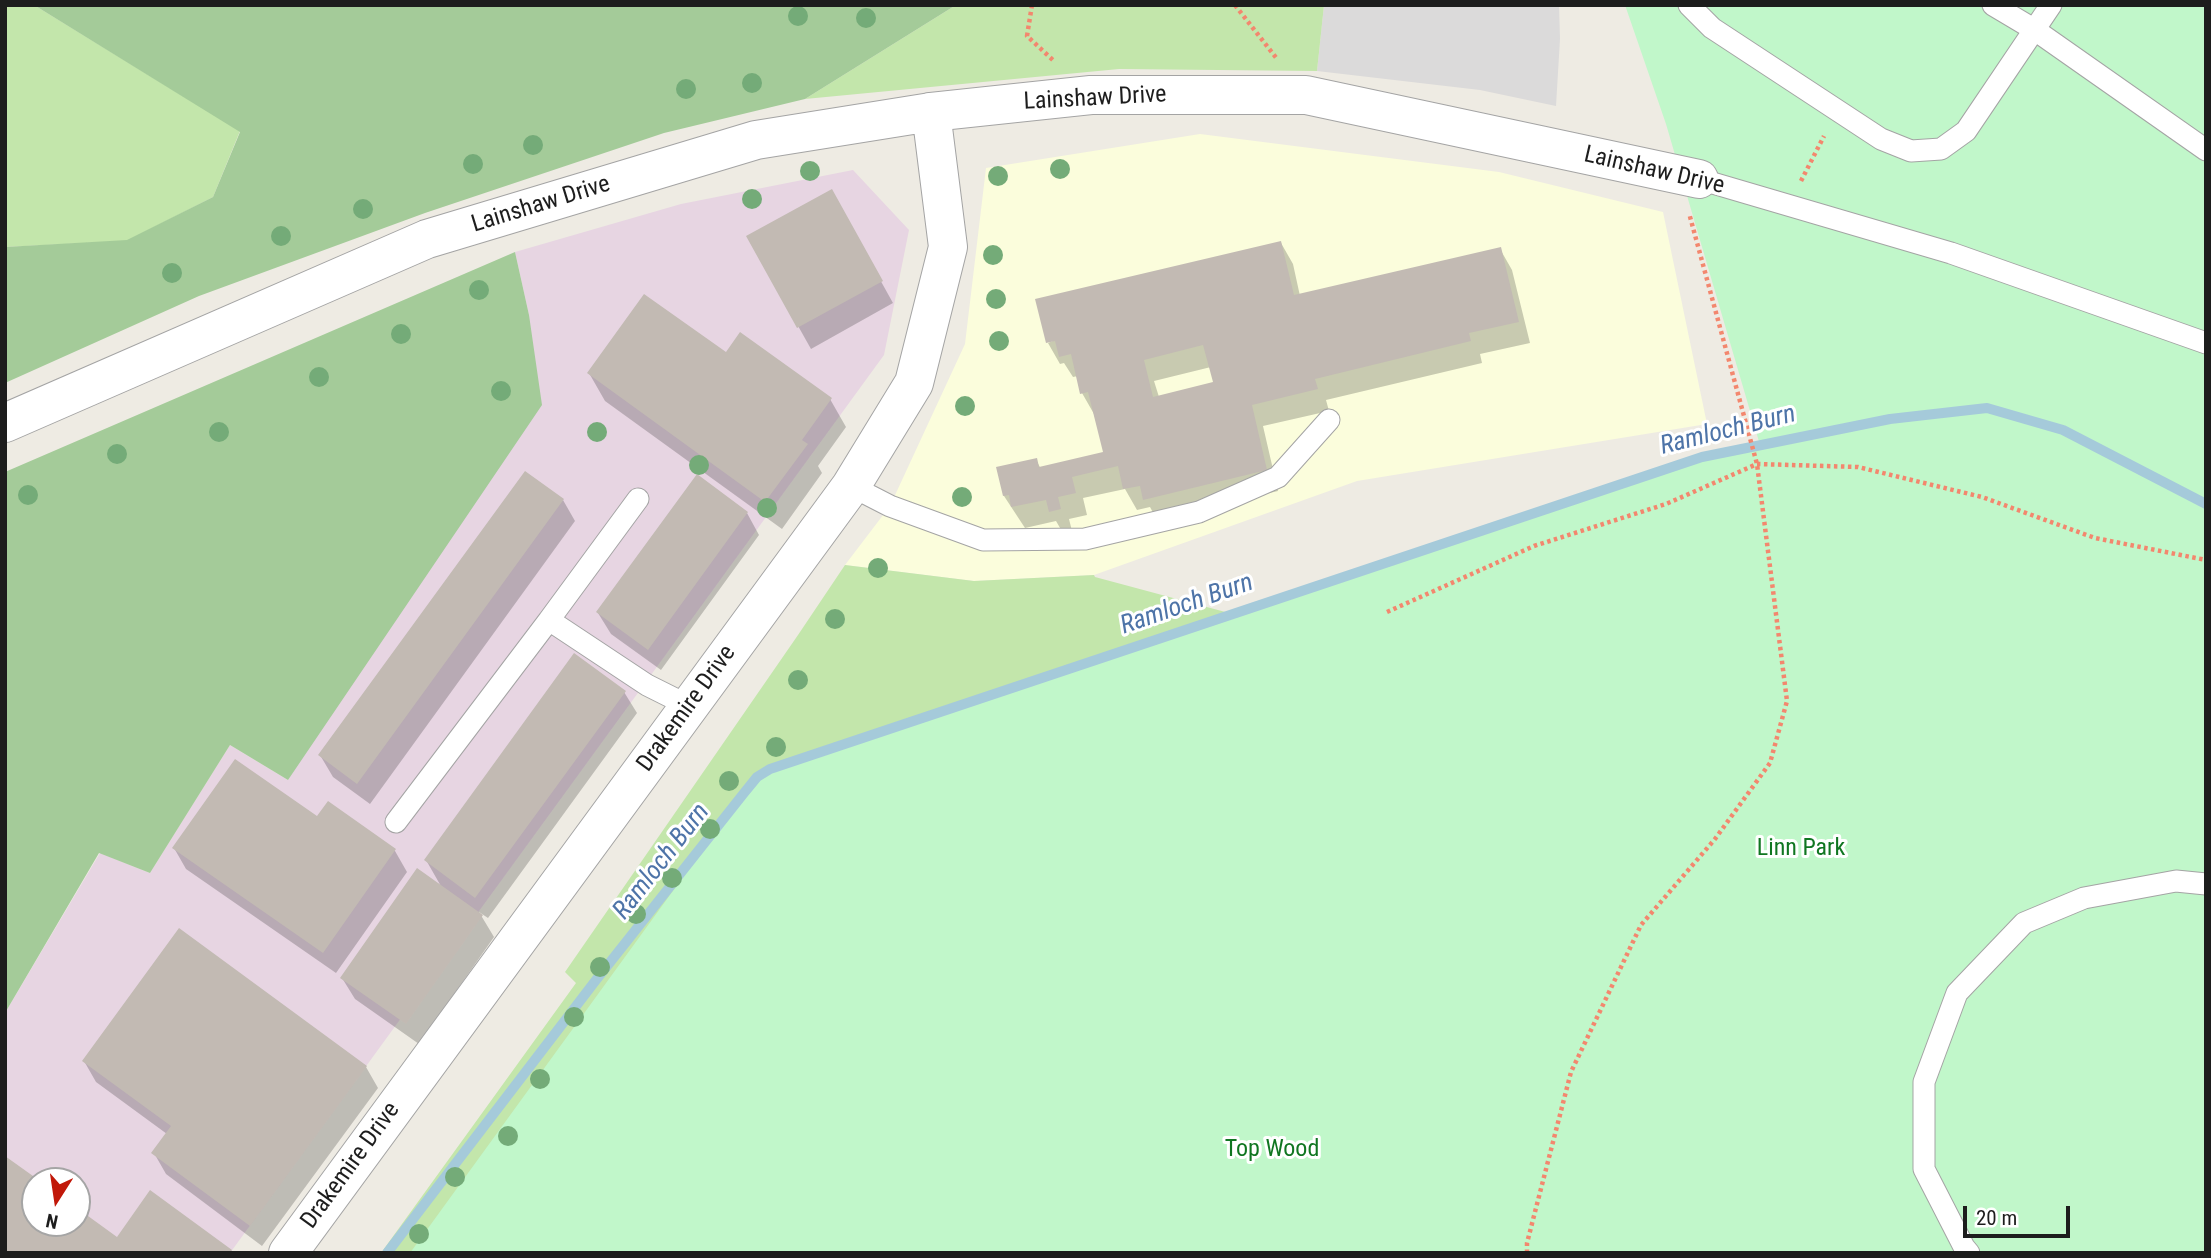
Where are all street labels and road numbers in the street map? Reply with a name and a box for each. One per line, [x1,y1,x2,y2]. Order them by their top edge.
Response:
street label: Lainshaw Drive [1023,81,1167,117]
street label: Lainshaw Drive [1581,141,1727,201]
street label: Lainshaw Drive [468,170,614,240]
street label: Drakemire Drive [632,640,742,778]
street label: Drakemire Drive [296,1097,406,1235]

